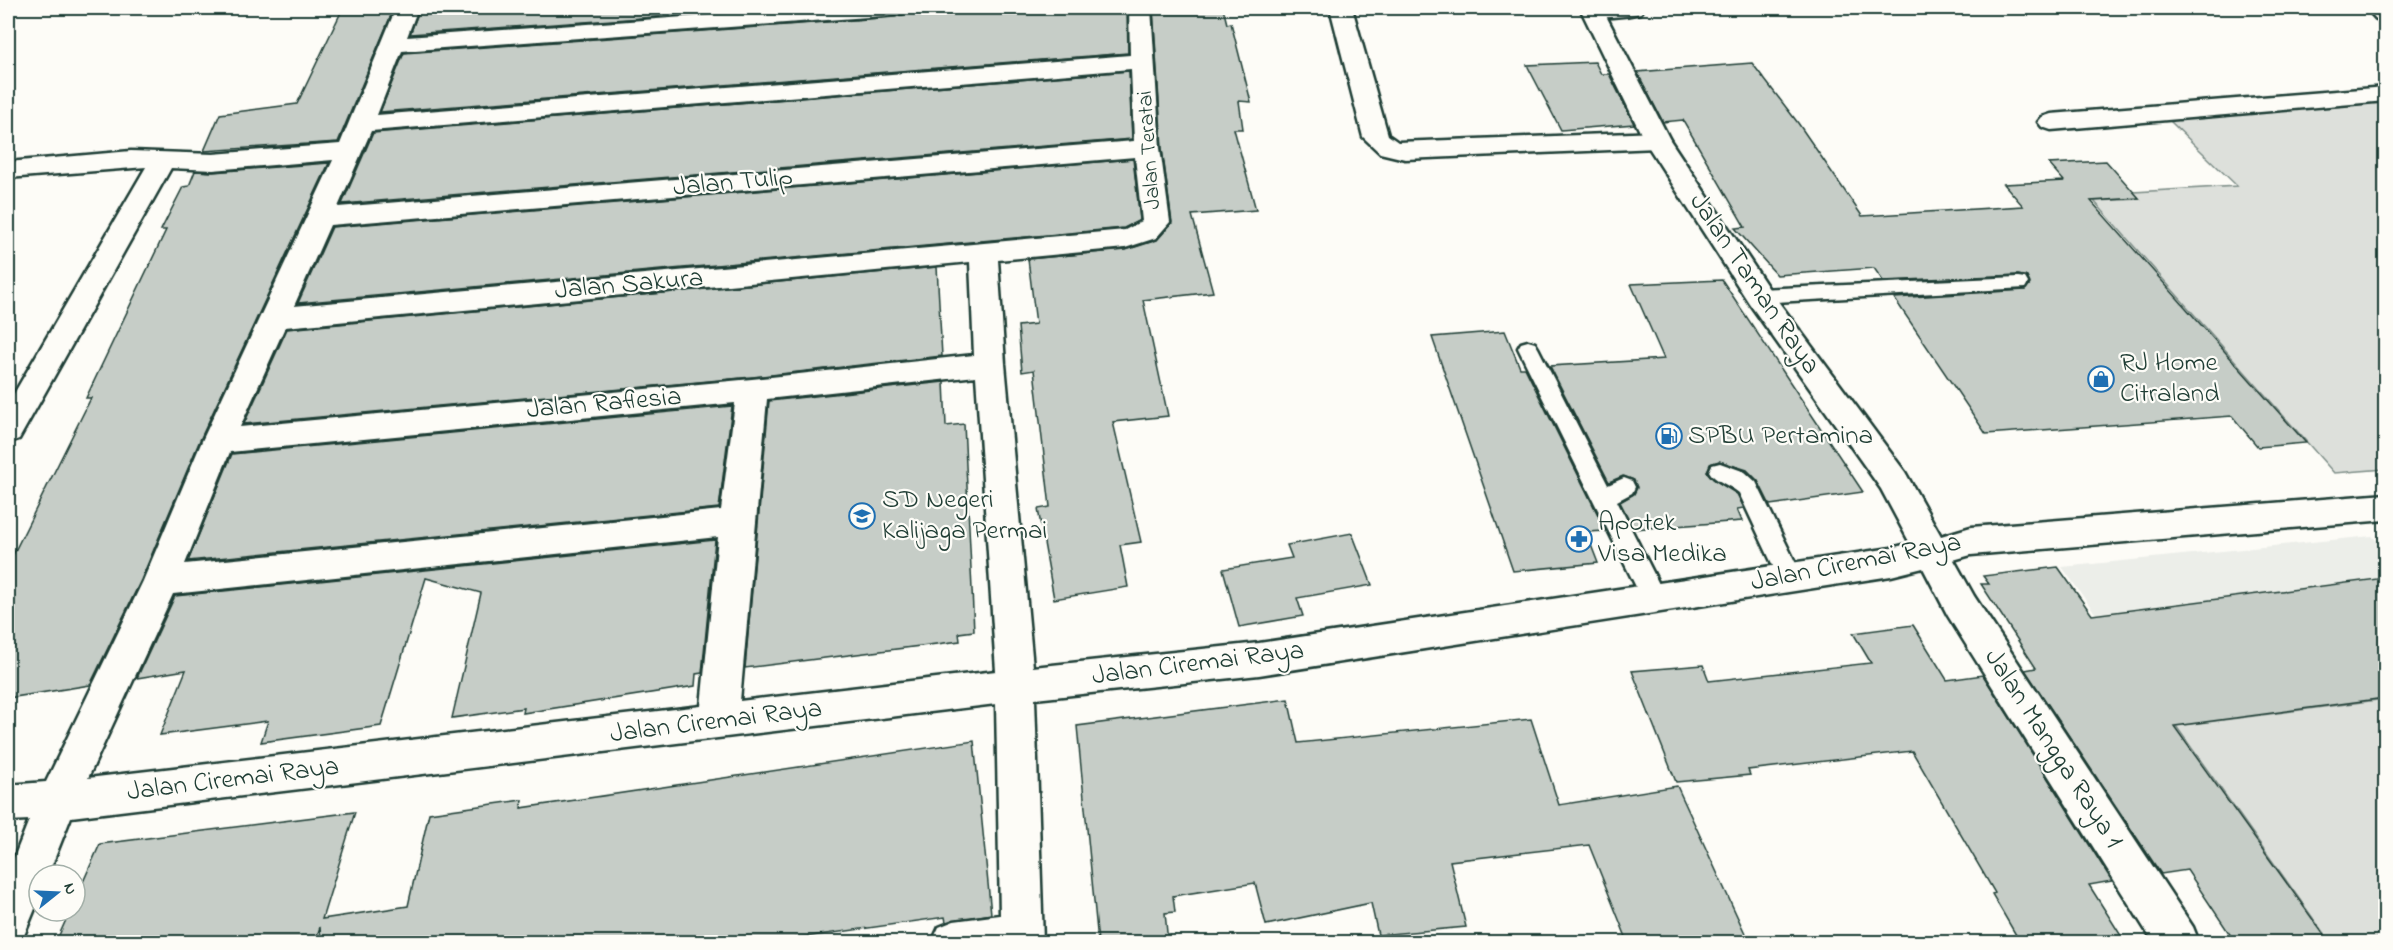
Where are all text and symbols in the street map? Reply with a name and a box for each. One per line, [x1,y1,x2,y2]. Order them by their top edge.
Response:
street label: Jalan Teratai [1130,90,1170,210]
street label: Jalan Tulip [671,158,795,208]
street label: Jalan Taman Raya [1679,185,1829,383]
street label: Jalan Sakura [553,259,705,311]
place label: RJ Home Citraland [2120,344,2219,414]
shop icon: RJ Home Citraland [2086,364,2116,394]
street label: Jalan Raflesia [525,378,683,430]
place label: SPBU Pertamina [1688,417,1873,456]
fuel station icon: SPBU Pertamina [1654,421,1684,451]
place label: SD Negeri Kalijaga Permai [882,481,1047,551]
school or university icon: SD Negeri Kalijaga Permai [847,501,877,531]
place label: Apotek Visa Medika [1597,504,1727,574]
pharmacy icon: Apotek Visa Medika [1564,524,1594,554]
street label: Jalan Ciremai Raya [1748,524,1964,602]
street label: Jalan Ciremai Raya [1090,632,1306,696]
street label: Jalan Mangga Raya 1 [1974,641,2132,857]
street label: Jalan Ciremai Raya [608,690,824,754]
street label: Jalan Ciremai Raya [125,748,341,812]
north arrow [27,863,87,923]
text: N [56,880,83,898]

